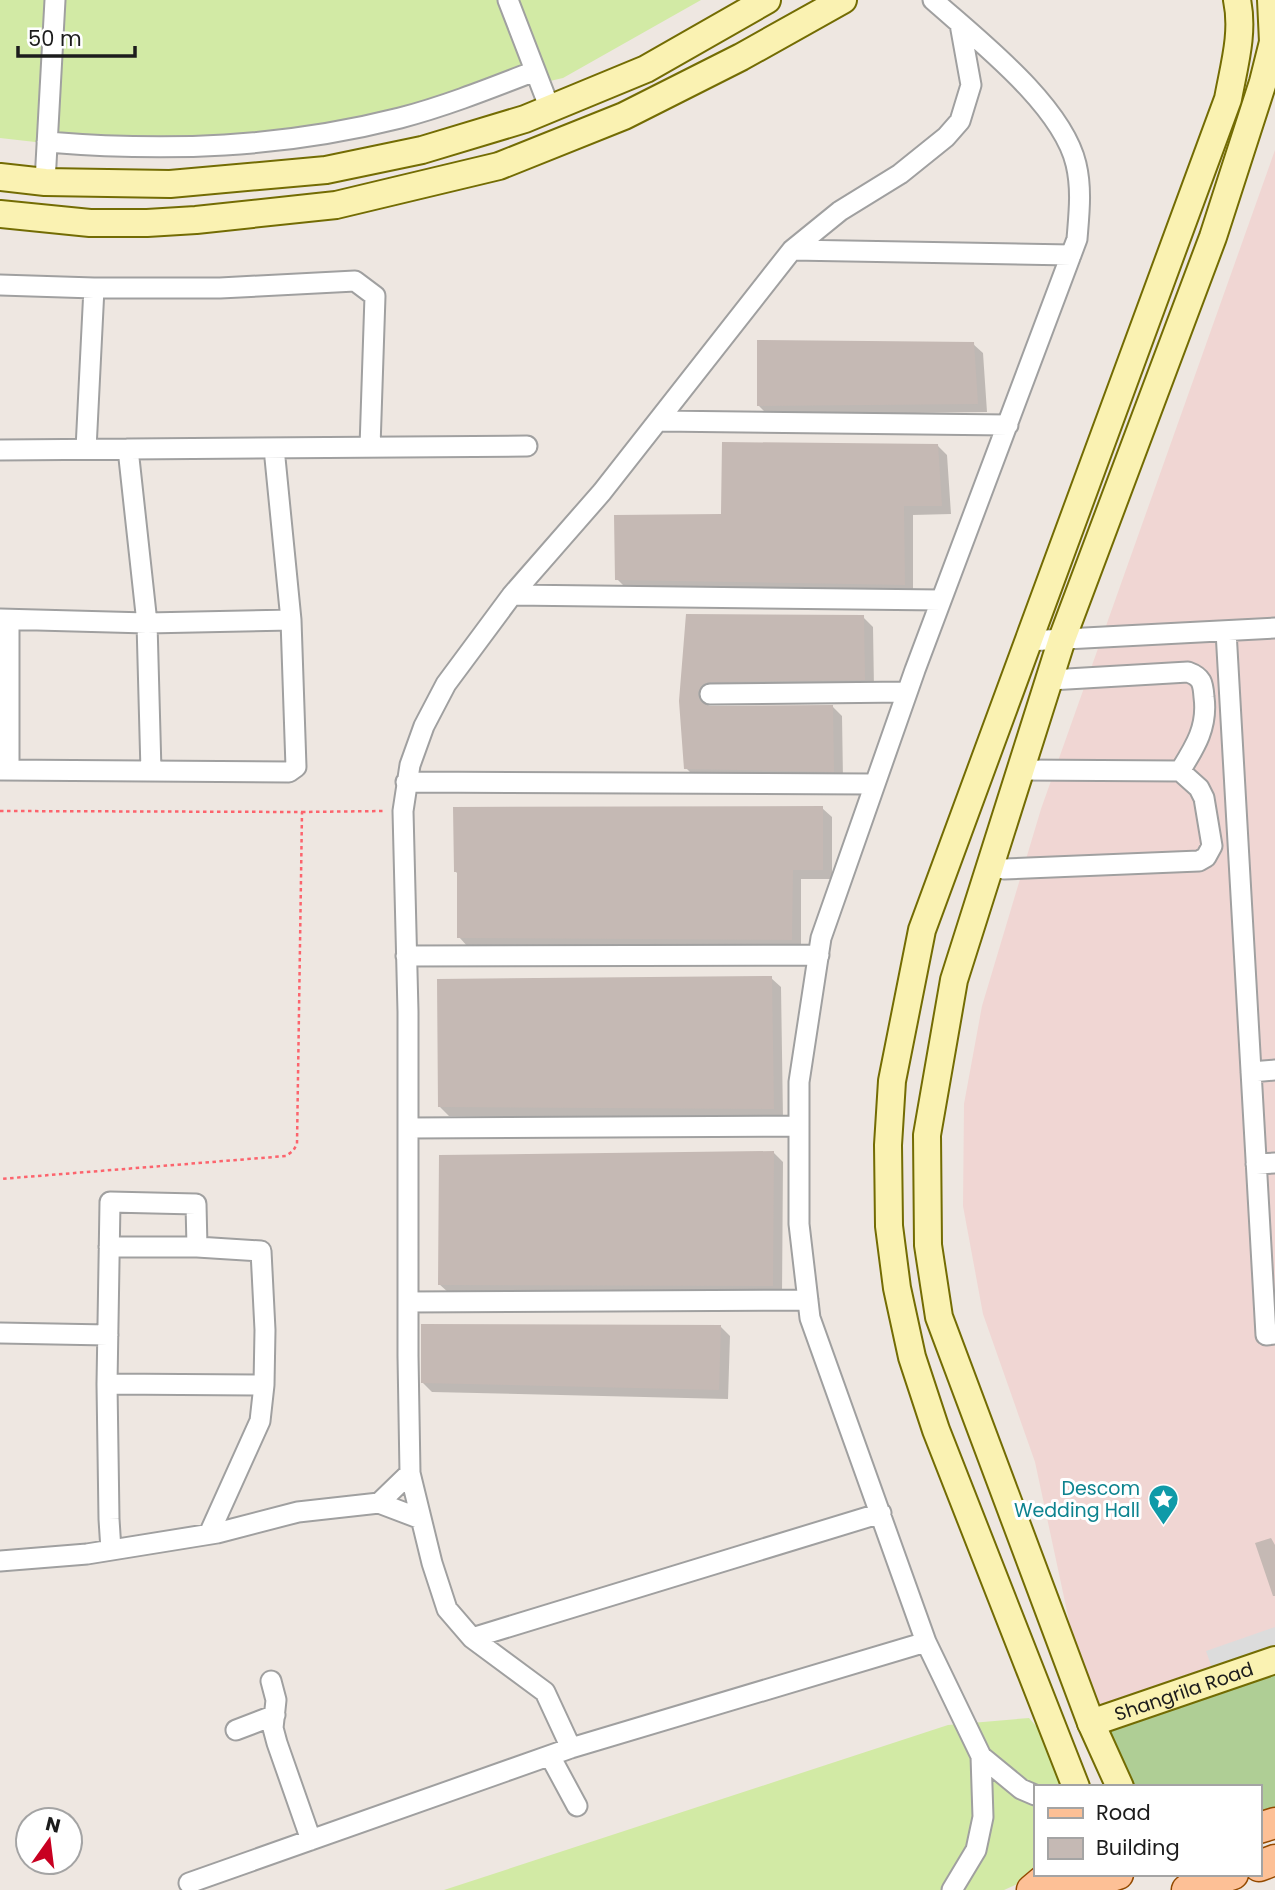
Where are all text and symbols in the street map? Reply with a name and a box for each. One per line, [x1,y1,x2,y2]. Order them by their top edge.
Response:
scale bar [18,14,135,58]
text: 50 m [28,24,82,53]
place label: Descom Wedding Hall [1014,1475,1140,1524]
place icon: Descom Wedding Hall [1146,1482,1180,1526]
street label: Shangrila Road [1111,1655,1257,1728]
legend [1034,1785,1261,1876]
text: Road [1096,1798,1151,1827]
north arrow [14,1806,84,1876]
text: N [43,1810,63,1840]
text: Building [1096,1833,1180,1862]

